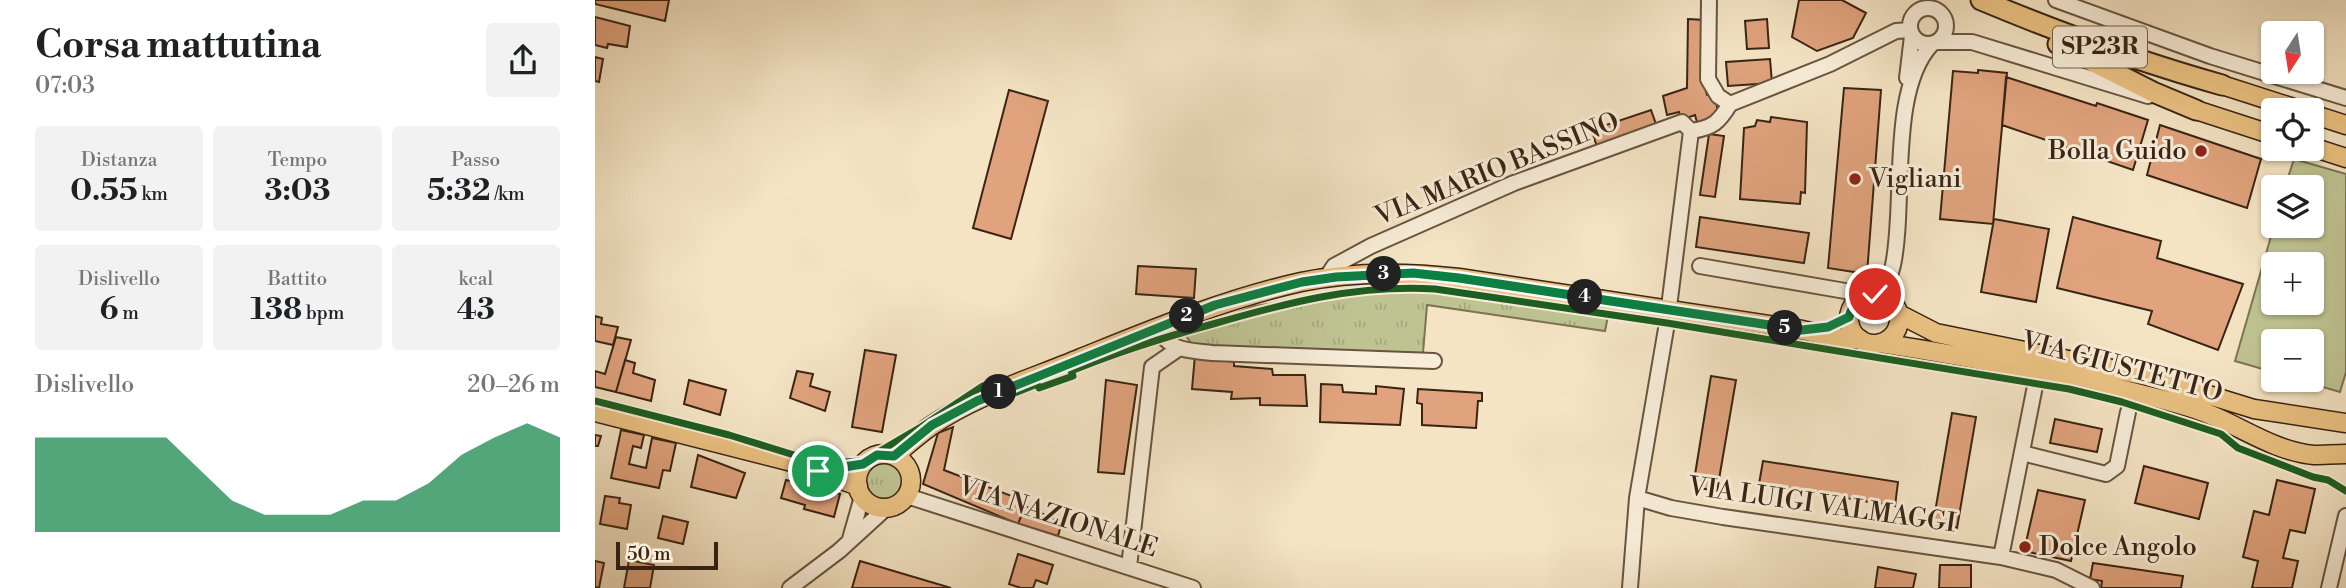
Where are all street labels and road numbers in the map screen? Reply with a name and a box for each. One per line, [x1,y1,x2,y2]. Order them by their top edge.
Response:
road number: SP23R [2053,27,2147,68]
street label: VIA MARIO BASSINO [1369,105,1624,233]
street label: VIA GIUSTETTO [2017,324,2226,409]
street label: VIA NAZIONALE [953,469,1162,564]
street label: VIA LUIGI VALMAGGI [1685,470,1958,540]

